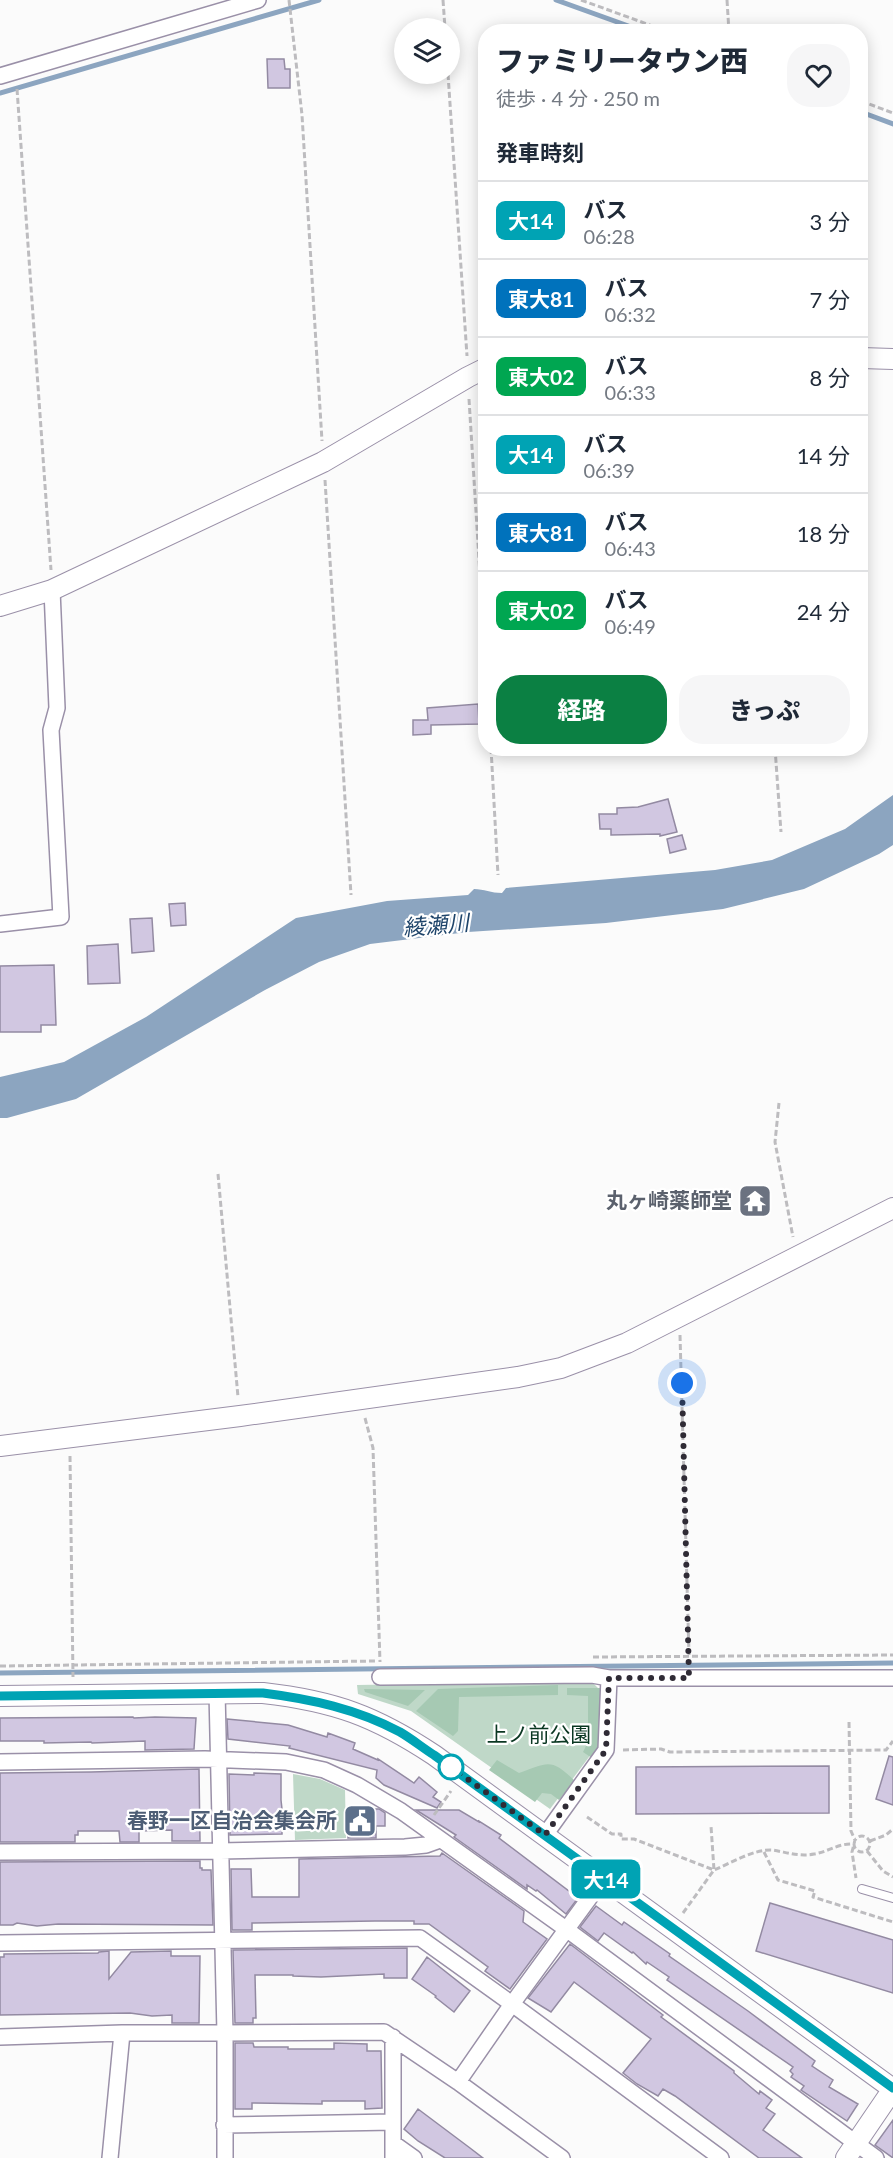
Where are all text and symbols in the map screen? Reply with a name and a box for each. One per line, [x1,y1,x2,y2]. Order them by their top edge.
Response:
map controls [394,18,460,84]
button: layers [394,18,460,84]
text: ファミリータウン西 [496,43,748,77]
button: heart [787,44,850,107]
text: 徒歩 · 4 分 · 250 m [496,86,660,110]
text: 発車時刻 [496,139,584,166]
text: バス [583,196,627,223]
text: 大14 [508,208,553,233]
text: 3 分 [810,208,850,235]
text: 06:28 [583,224,635,248]
text: バス [604,274,648,301]
text: 東大81 [508,286,574,311]
text: 7 分 [810,286,850,313]
text: 06:32 [604,302,656,326]
text: バス [604,352,648,379]
text: 東大02 [508,364,574,389]
text: 8 分 [810,364,850,391]
text: 06:33 [604,380,656,404]
text: バス [583,430,627,457]
text: 大14 [508,442,553,467]
text: 14 分 [797,442,850,469]
text: 06:39 [583,458,635,482]
text: バス [604,508,648,535]
text: 東大81 [508,520,574,545]
text: 18 分 [797,520,850,547]
text: 06:43 [604,536,656,560]
text: バス [604,586,648,613]
text: 東大02 [508,598,574,623]
text: 24 分 [797,598,850,625]
text: 06:49 [604,614,656,638]
button: 経路 [496,675,667,744]
button: きっぷ [679,675,850,744]
water label: 綾瀬川 [402,908,472,941]
temple icon: 丸ヶ崎薬師堂 [737,1183,773,1219]
place label: 丸ヶ崎薬師堂 [606,1187,732,1212]
your location [667,1368,697,1398]
park label: 上ノ前公園 [487,1721,592,1746]
unlabelled marker [438,1754,464,1780]
public building icon: 春野一区自治会集会所 [342,1803,378,1839]
place label: 春野一区自治会集会所 [127,1807,337,1832]
line badge: 大14 [572,1860,640,1898]
text: 大14 [583,1867,629,1892]

